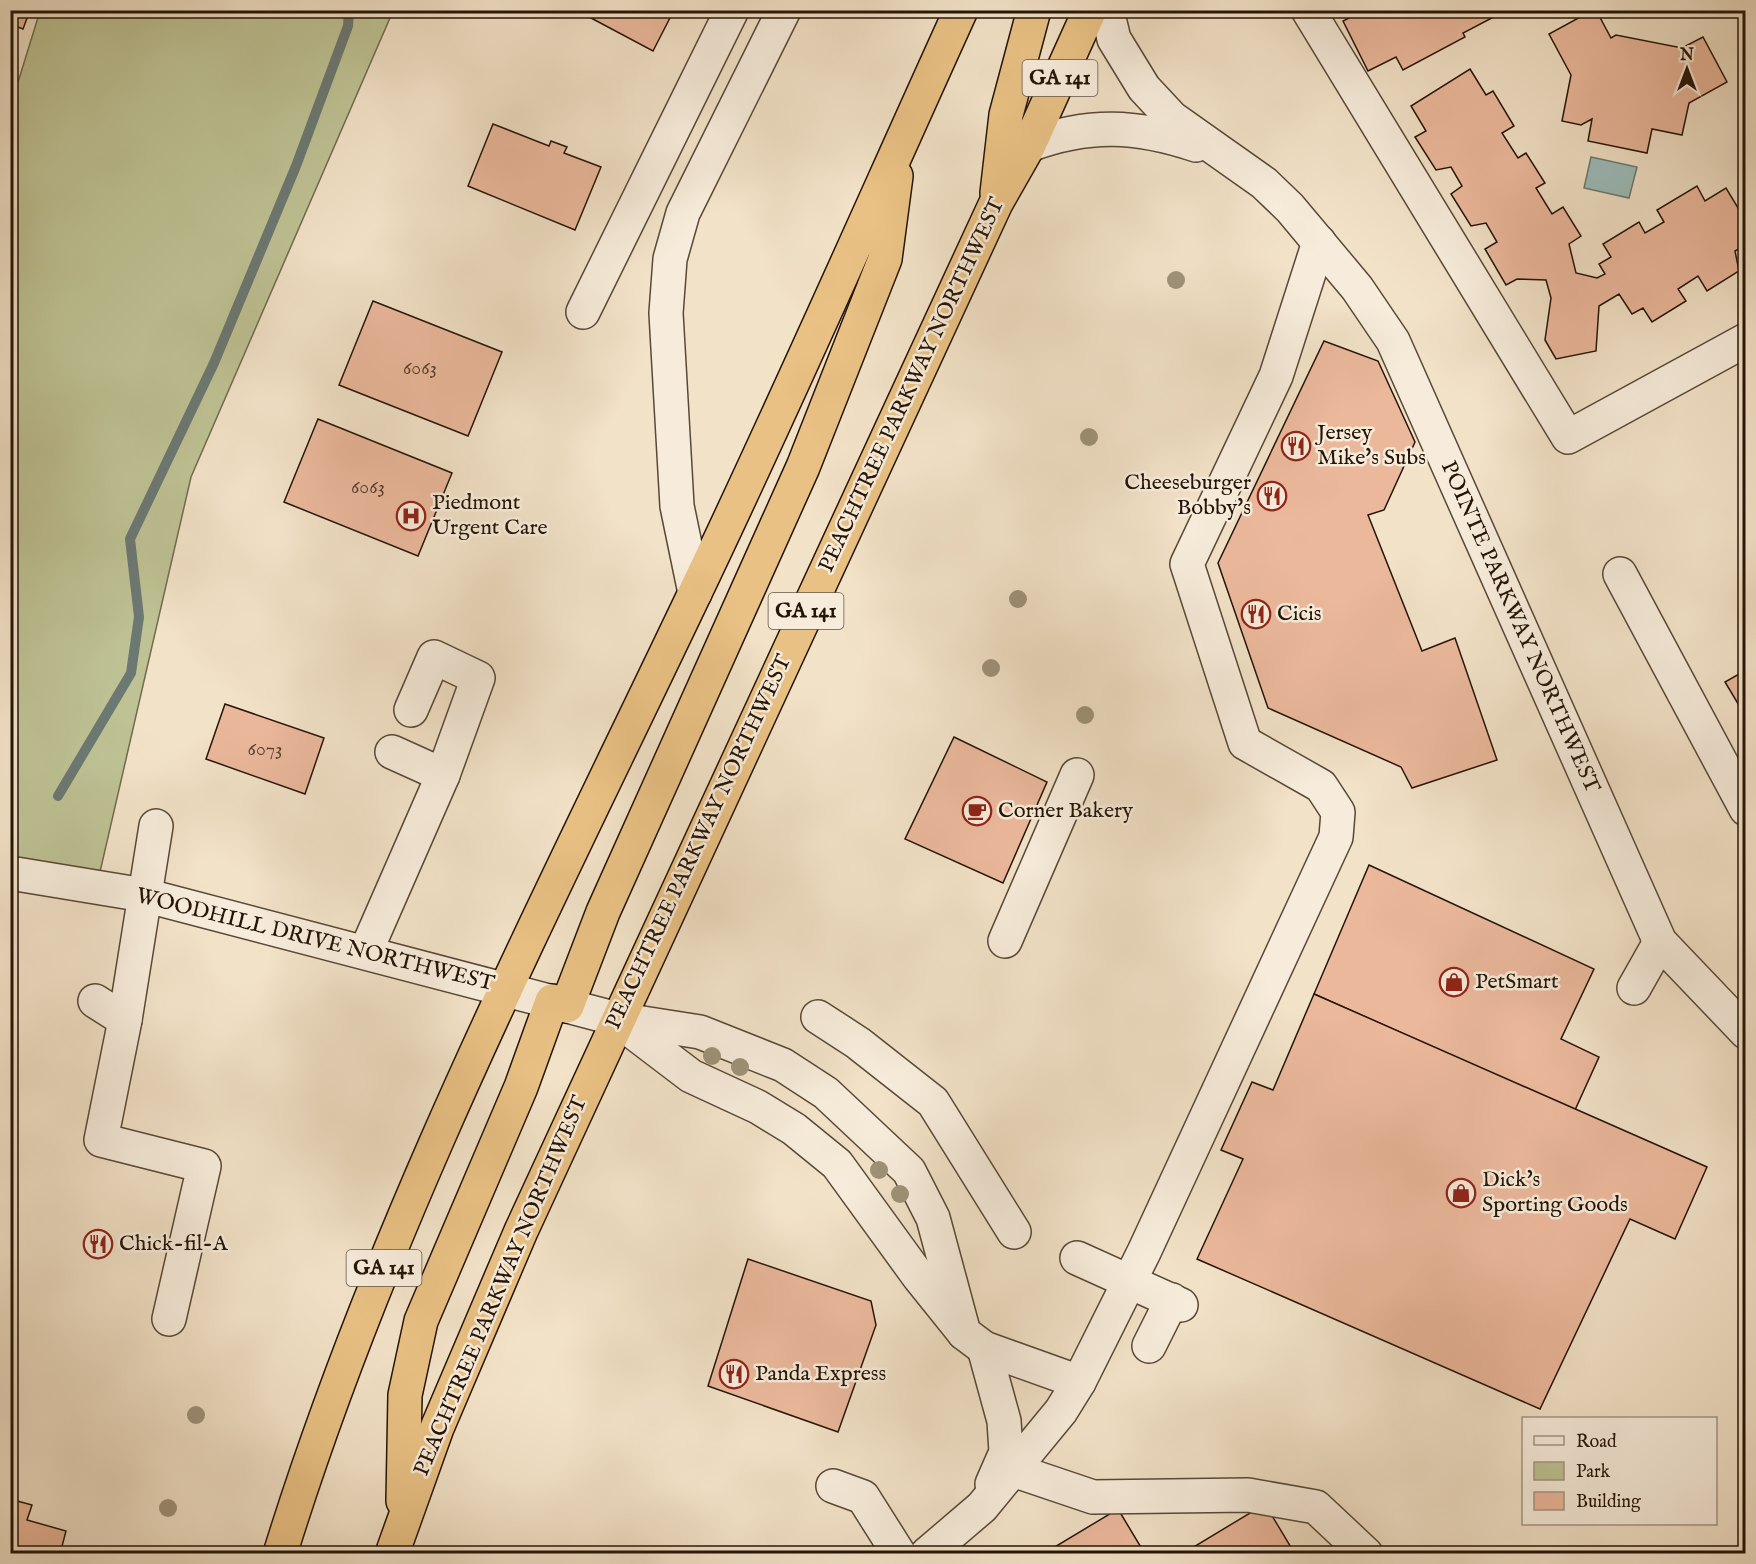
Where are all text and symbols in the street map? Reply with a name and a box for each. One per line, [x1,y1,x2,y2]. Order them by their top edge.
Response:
north arrow [1657,39,1717,99]
text: N [1679,46,1694,66]
road number: GA 141 [1022,60,1098,96]
street label: PEACHTREE PARKWAY NORTHWEST [813,193,1011,577]
house number: 6063 [403,356,437,381]
place label: Jersey Mike's Subs [1314,419,1426,472]
restaurant icon: Jersey Mike's Subs [1280,430,1312,462]
street label: POINTE PARKWAY NORTHWEST [1434,457,1606,797]
place label: Cheeseburger Bobby's [1124,469,1251,522]
house number: 6063 [351,475,385,500]
restaurant icon: Cheeseburger Bobby's [1256,480,1288,512]
place label: Piedmont Urgent Care [432,489,548,542]
hospital icon: Piedmont Urgent Care [395,500,427,532]
road number: GA 141 [768,593,844,629]
restaurant icon: Cicis [1240,598,1272,630]
place label: Cicis [1277,600,1322,628]
street label: PEACHTREE PARKWAY NORTHWEST [600,650,798,1034]
house number: 6073 [247,737,283,762]
cafe icon: Corner Bakery [961,795,993,827]
place label: Corner Bakery [998,797,1133,825]
street label: WOODHILL DRIVE NORTHWEST [133,882,497,998]
shop icon: PetSmart [1438,966,1470,998]
place label: PetSmart [1475,968,1559,996]
street label: PEACHTREE PARKWAY NORTHWEST [408,1092,594,1480]
place label: Dick's Sporting Goods [1482,1166,1628,1219]
shop icon: Dick's Sporting Goods [1445,1177,1477,1209]
restaurant icon: Chick-fil-A [82,1228,114,1260]
place label: Chick-fil-A [119,1230,229,1258]
road number: GA 141 [346,1250,422,1286]
restaurant icon: Panda Express [718,1358,750,1390]
place label: Panda Express [755,1360,886,1388]
legend [1522,1417,1717,1525]
text: Road [1576,1431,1617,1454]
text: Park [1576,1461,1611,1484]
text: Building [1576,1491,1641,1514]

